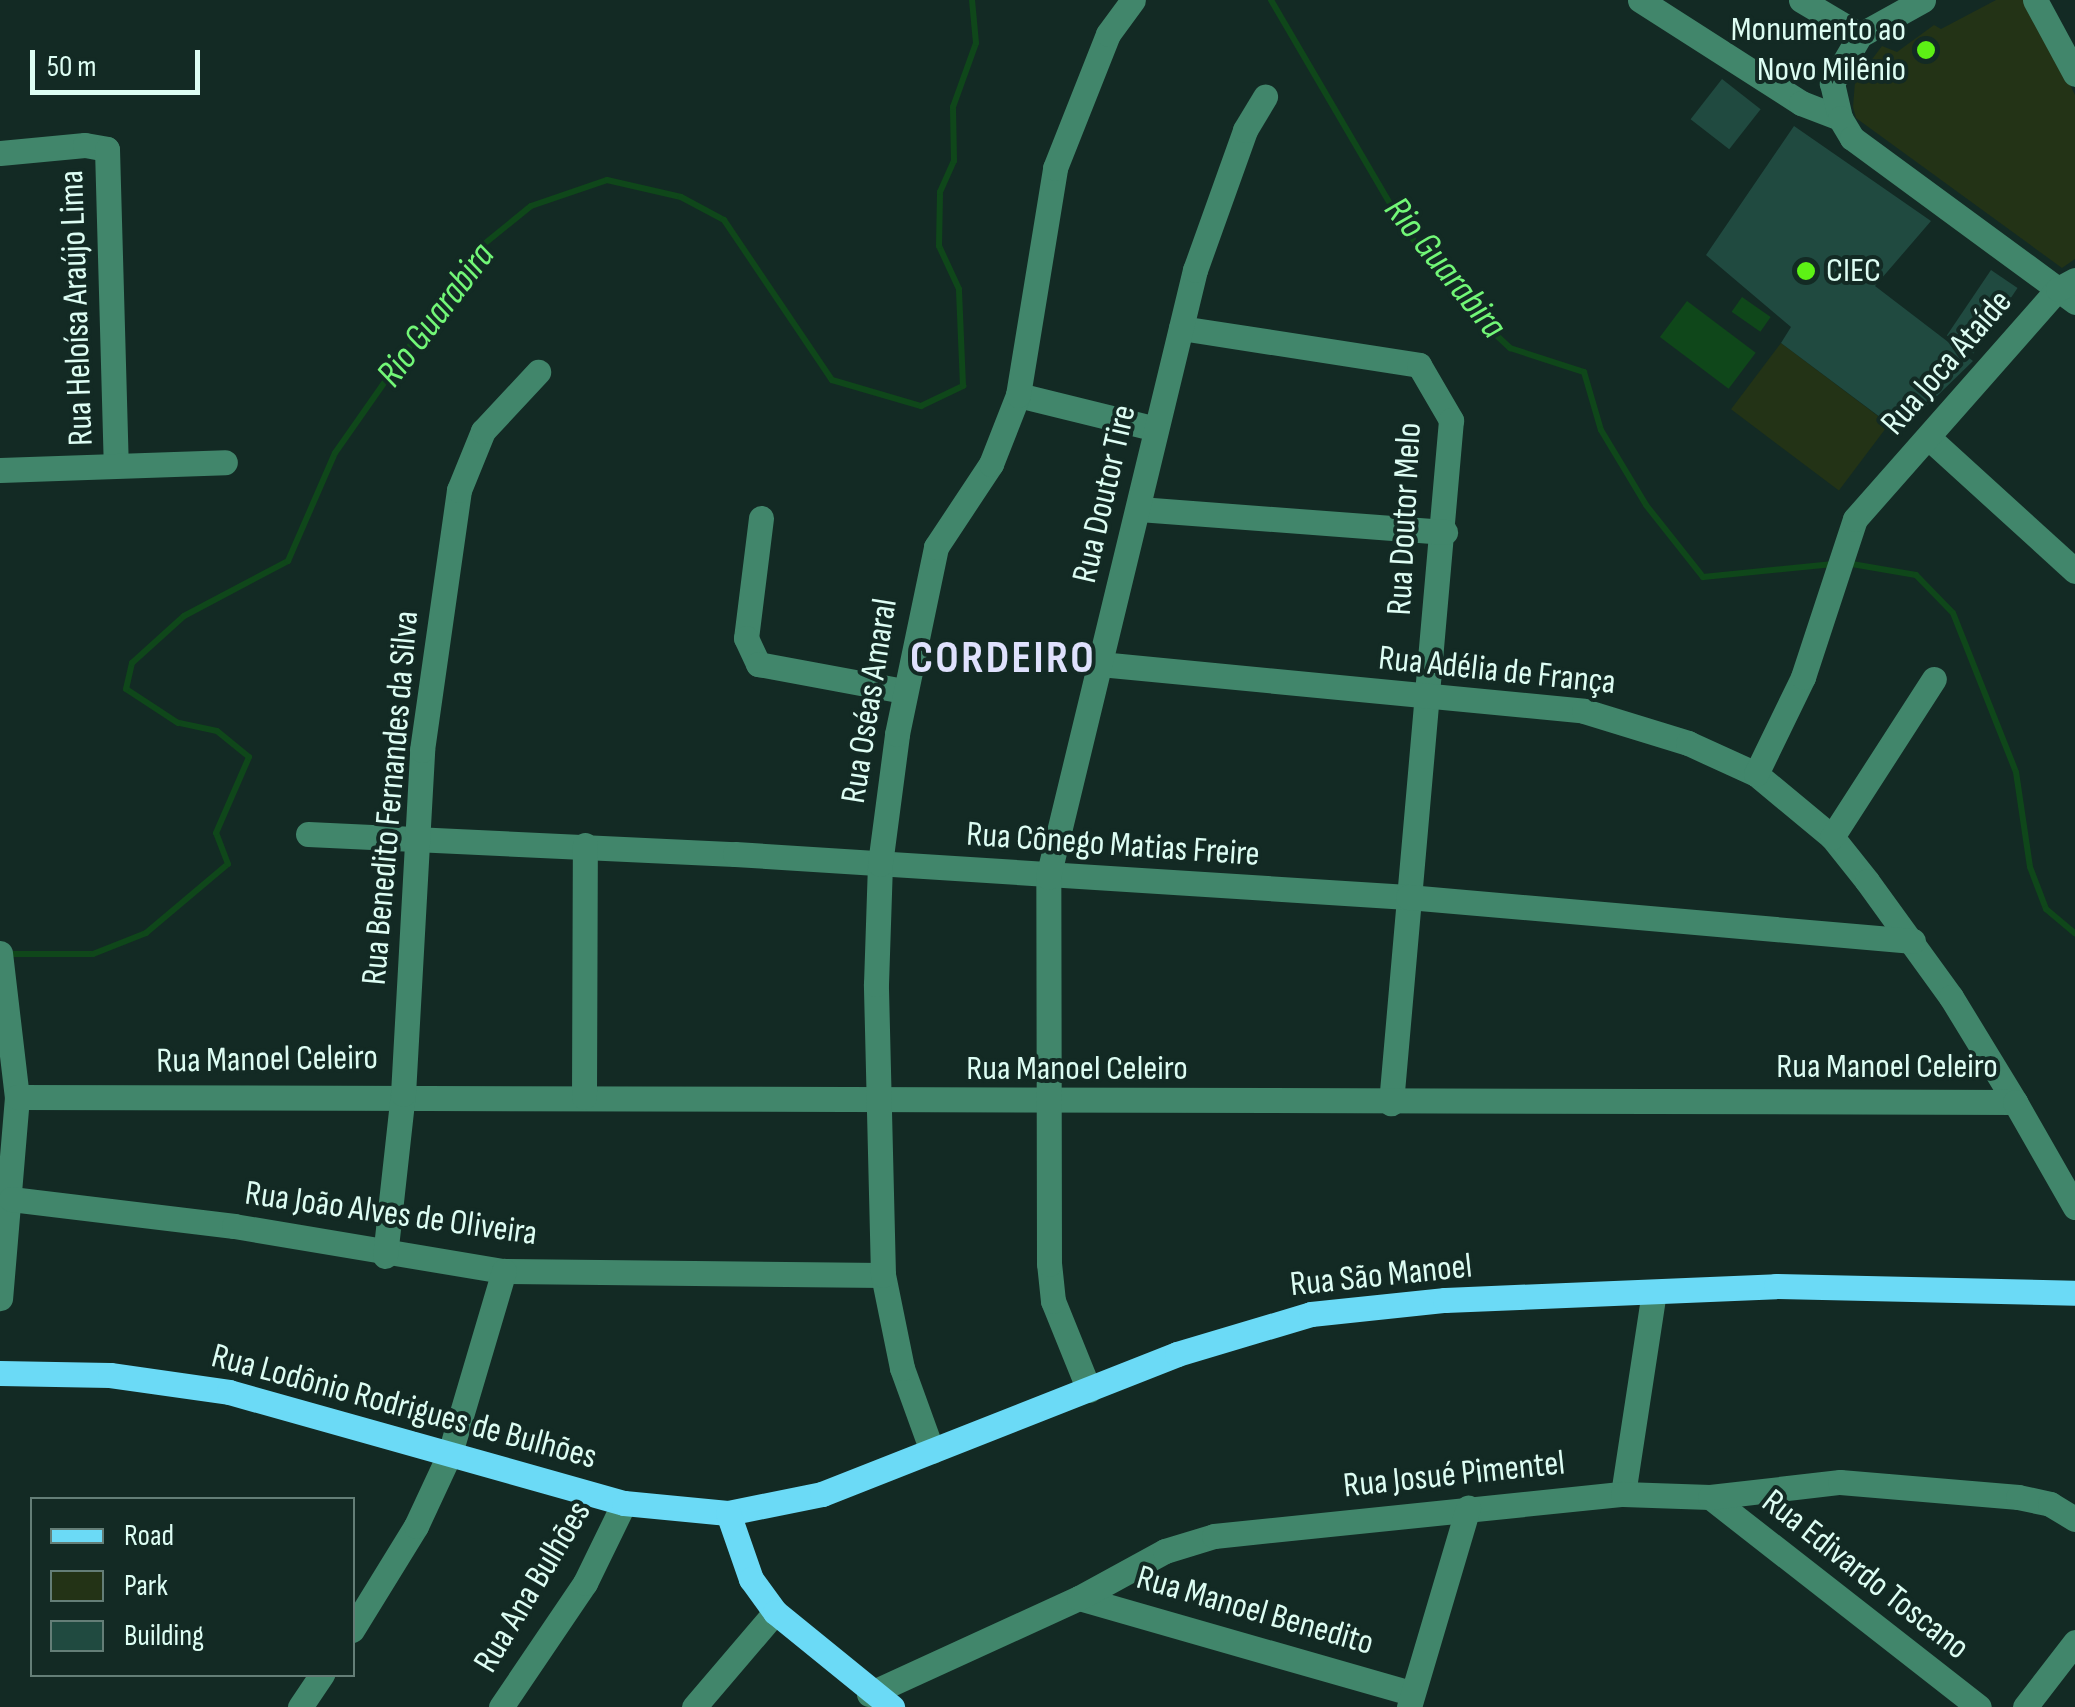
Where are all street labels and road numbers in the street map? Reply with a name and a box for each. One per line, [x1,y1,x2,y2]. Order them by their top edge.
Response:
street label: Rua Heloísa Araújo Lima [51,170,103,446]
street label: Rua Joca Ataíde [1873,282,2021,444]
street label: Rua Doutor Tire [1064,401,1146,587]
street label: Rua Doutor Melo [1379,422,1431,616]
street label: Rua Oséas Amaral [833,596,907,806]
street label: Rua Benedito Fernandes da Silva [354,609,428,987]
street label: Rua Adélia de França [1376,638,1618,704]
street label: Rua Cônego Matias Freire [965,814,1261,876]
street label: Rua Manoel Celeiro [156,1037,378,1083]
street label: Rua Manoel Celeiro [1776,1046,1998,1088]
street label: Rua Manoel Celeiro [966,1048,1188,1090]
street label: Rua João Alves de Oliveira [242,1173,540,1255]
street label: Rua São Manoel [1288,1246,1474,1306]
street label: Rua Lodônio Rodrigues de Bulhões [207,1335,601,1479]
street label: Rua Josué Pimentel [1341,1442,1567,1508]
street label: Rua Edivardo Toscano [1753,1481,1977,1669]
street label: Rua Ana Bulhões [465,1494,601,1680]
street label: Rua Manoel Benedito [1132,1557,1378,1665]

